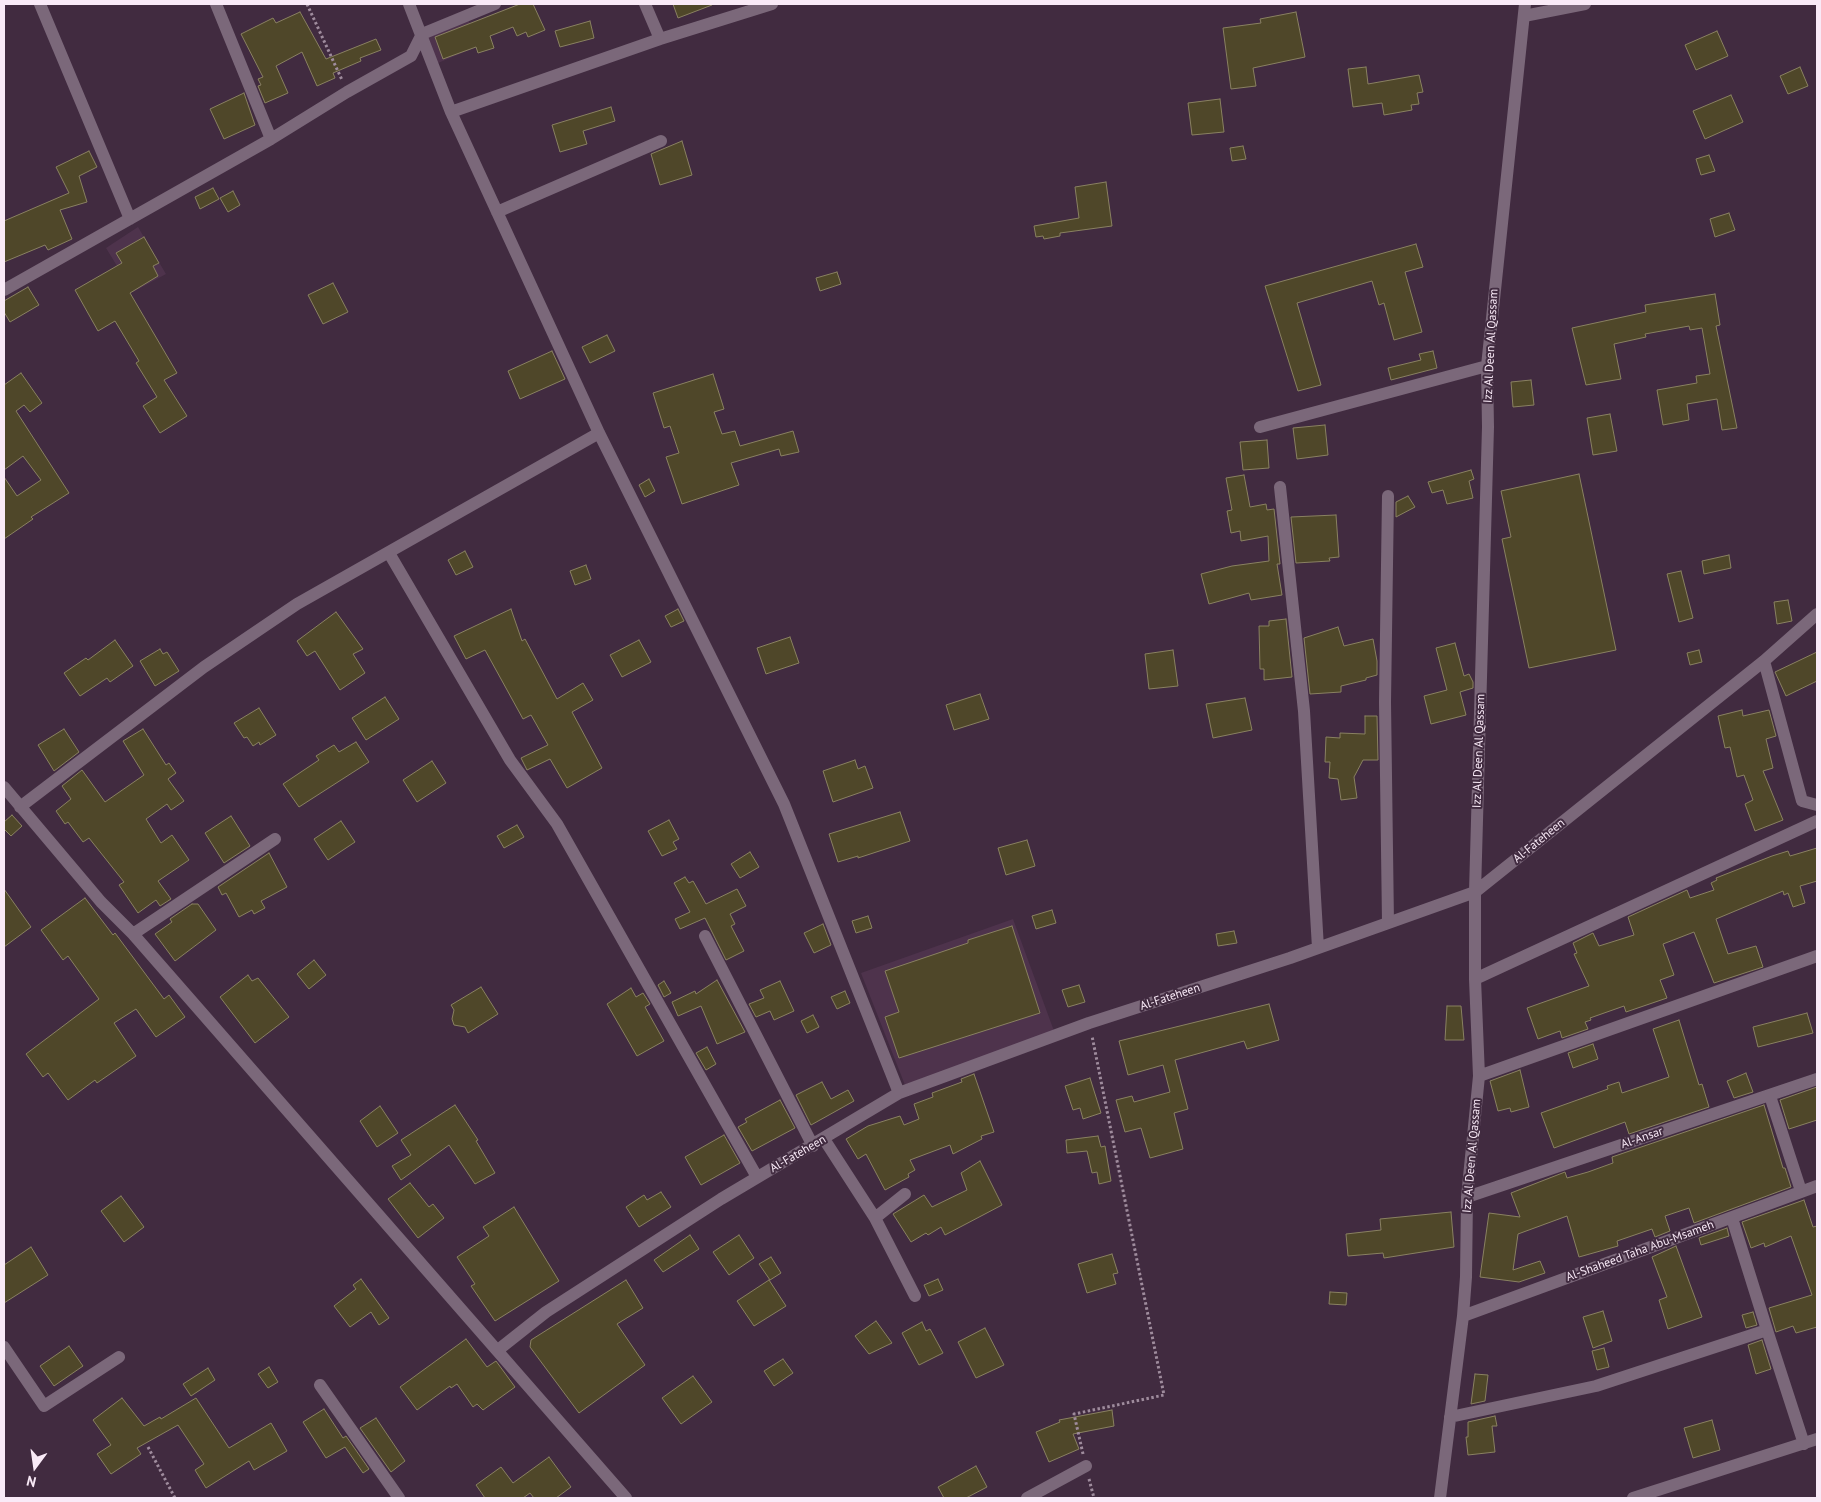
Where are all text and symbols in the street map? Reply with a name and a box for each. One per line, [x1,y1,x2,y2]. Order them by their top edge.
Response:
street label: Izz Al Deen Al Qassam [1481,288,1501,404]
street label: Izz Al Deen Al Qassam [1470,694,1488,808]
street label: Al-Fateheen [1510,816,1568,866]
street label: Al-Fateheen [1138,981,1202,1013]
street label: Izz Al Deen Al Qassam [1460,1098,1484,1214]
street label: Al-Ansar [1619,1124,1665,1152]
street label: Al-Fateheen [767,1132,829,1176]
street label: Al-Shaheed Taha Abu-Msameh [1564,1218,1716,1284]
north arrow [10,1442,60,1492]
text: N [25,1472,38,1491]

